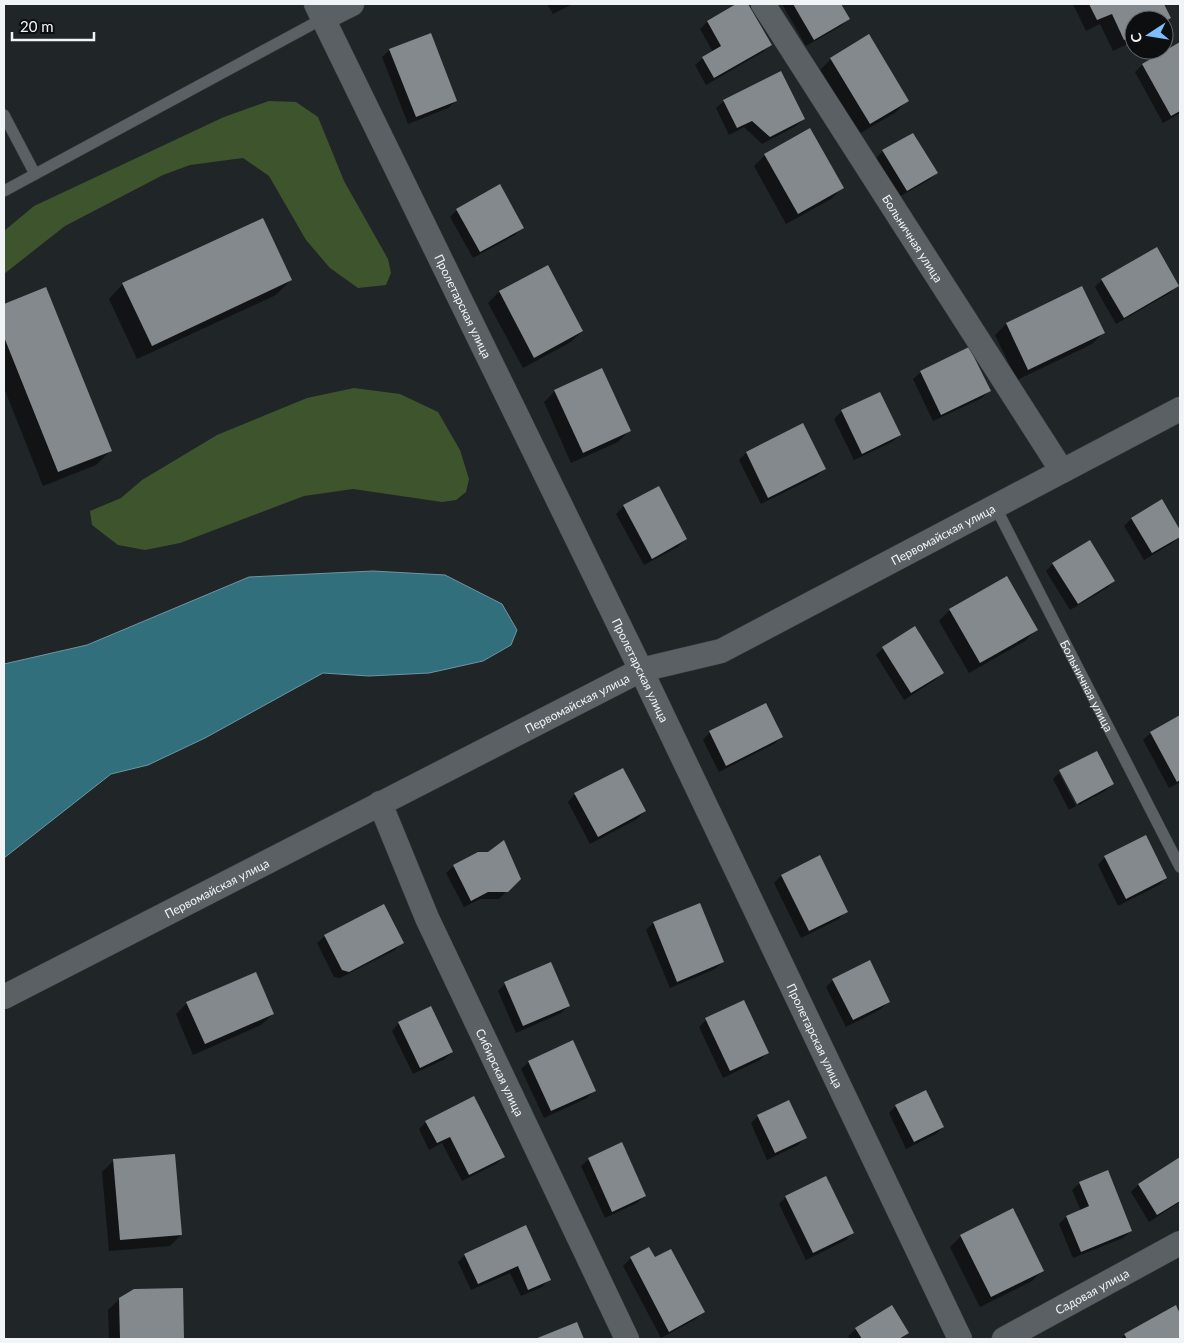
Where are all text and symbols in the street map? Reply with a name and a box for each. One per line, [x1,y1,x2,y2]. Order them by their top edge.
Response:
scale bar [12,10,95,42]
north arrow [1124,10,1174,60]
text: 20 m [20,17,54,35]
text: С [1126,31,1145,44]
street label: Больничная улица [879,191,947,285]
street label: Пролетарская улица [432,252,495,360]
street label: Первомайская улица [888,500,997,568]
street label: Пролетарская улица [609,615,672,725]
street label: Больничная улица [1057,637,1117,734]
street label: Первомайская улица [522,670,632,736]
street label: Первомайская улица [162,855,271,921]
street label: Пролетарская улица [784,981,847,1090]
street label: Сибирская улица [473,1026,528,1119]
street label: Садовая улица [1052,1265,1131,1317]

